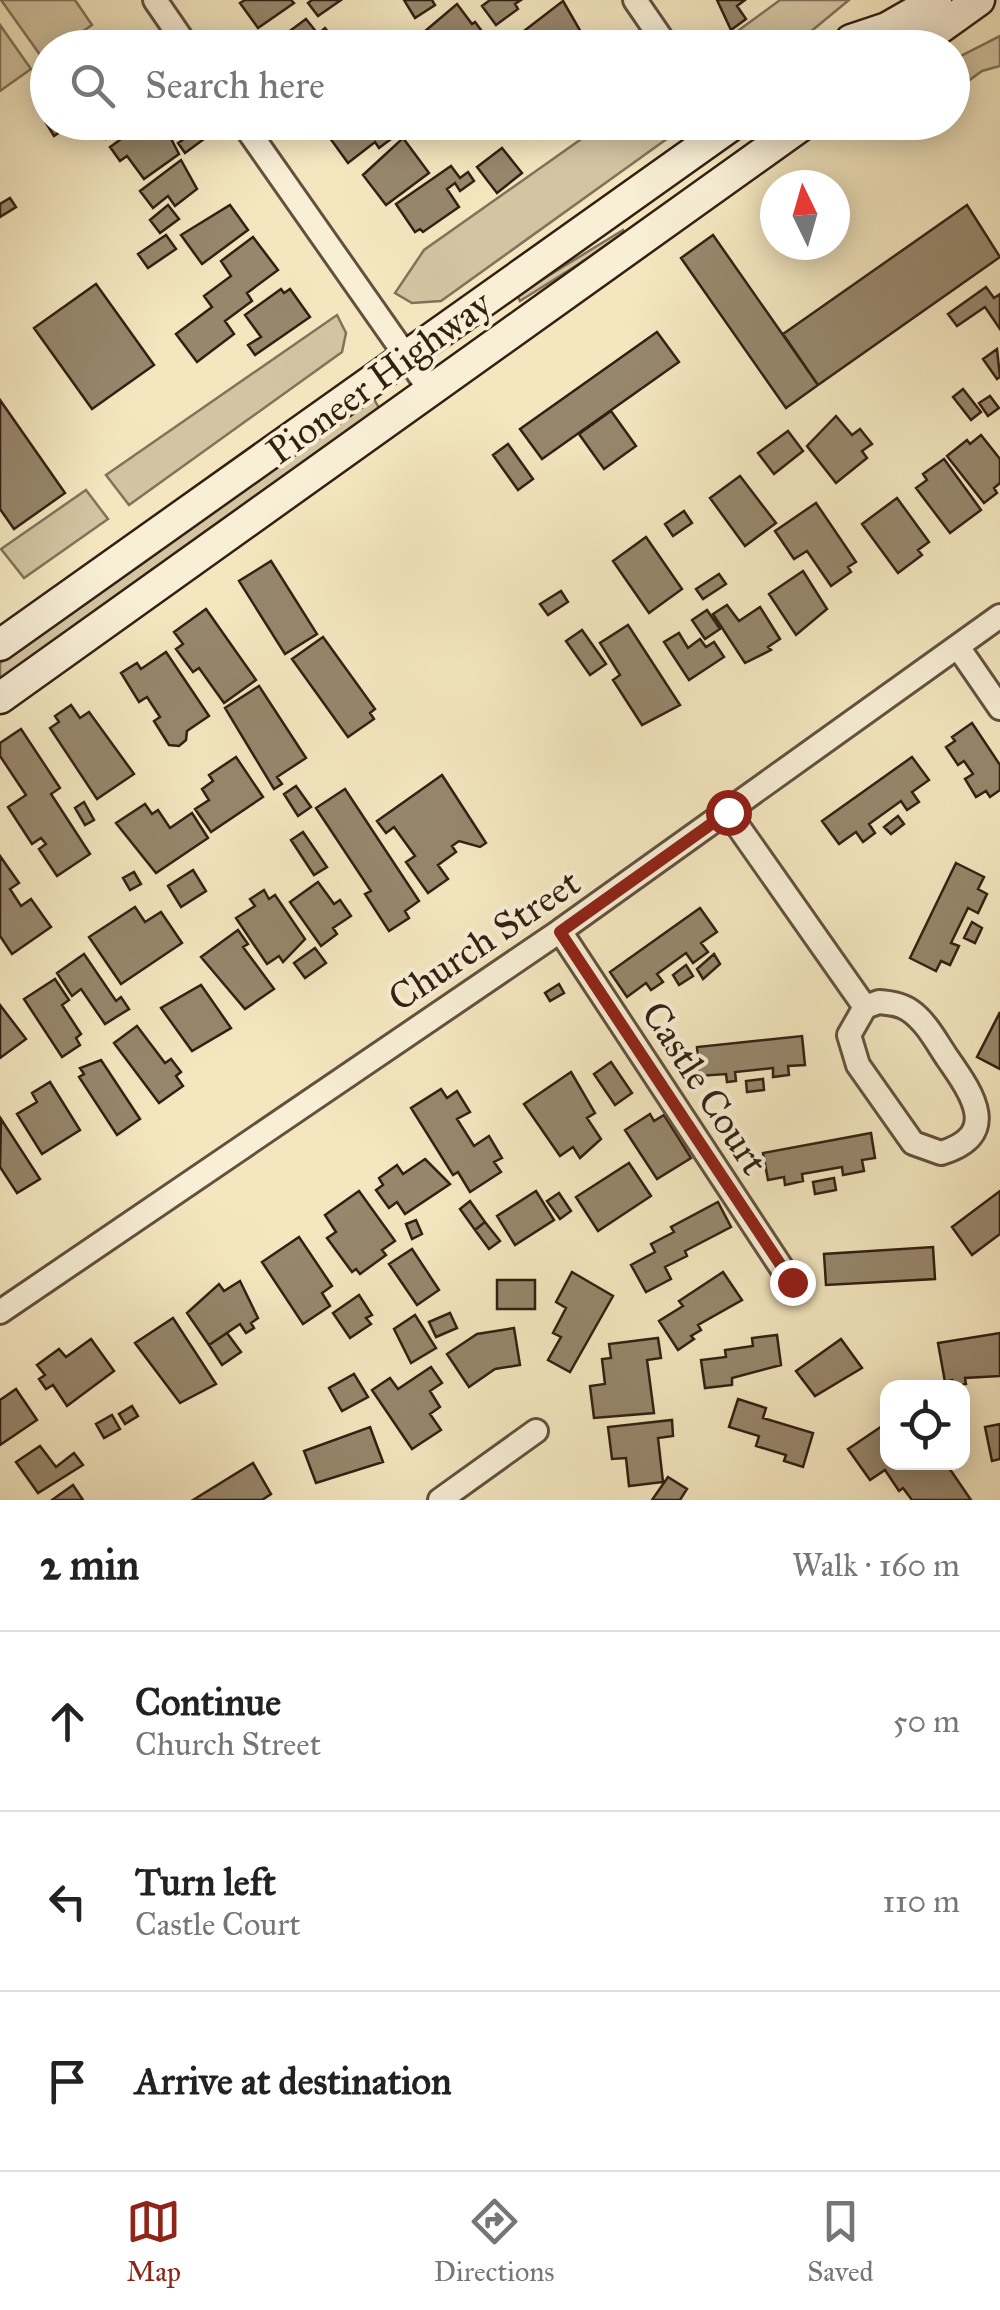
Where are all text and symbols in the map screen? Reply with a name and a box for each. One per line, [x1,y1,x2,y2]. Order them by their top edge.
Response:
search box [30,30,970,140]
icon: search [65,58,120,113]
text: Search here [145,62,325,108]
north arrow [760,170,850,260]
street label: Pioneer Highway [258,280,501,474]
route start [706,790,752,836]
street label: Church Street [380,859,588,1021]
street label: Castle Court [632,993,778,1183]
route end [770,1260,816,1306]
map controls [880,1380,970,1470]
button: locate [880,1380,970,1470]
text: 2 min [40,1539,139,1591]
text: Walk · 160 m [792,1546,960,1585]
text: Continue [135,1679,281,1725]
icon: ahead [40,1694,95,1749]
text: 50 m [893,1702,960,1741]
text: Church Street [135,1725,321,1764]
text: Turn left [135,1859,276,1905]
icon: left [40,1874,95,1929]
text: 110 m [882,1882,960,1921]
text: Castle Court [135,1905,301,1944]
icon: arrive [40,2054,95,2109]
text: Arrive at destination [135,2058,452,2104]
tab: Map [126,2194,181,2289]
tab: Directions [434,2194,555,2289]
tab: Saved [807,2194,874,2289]

